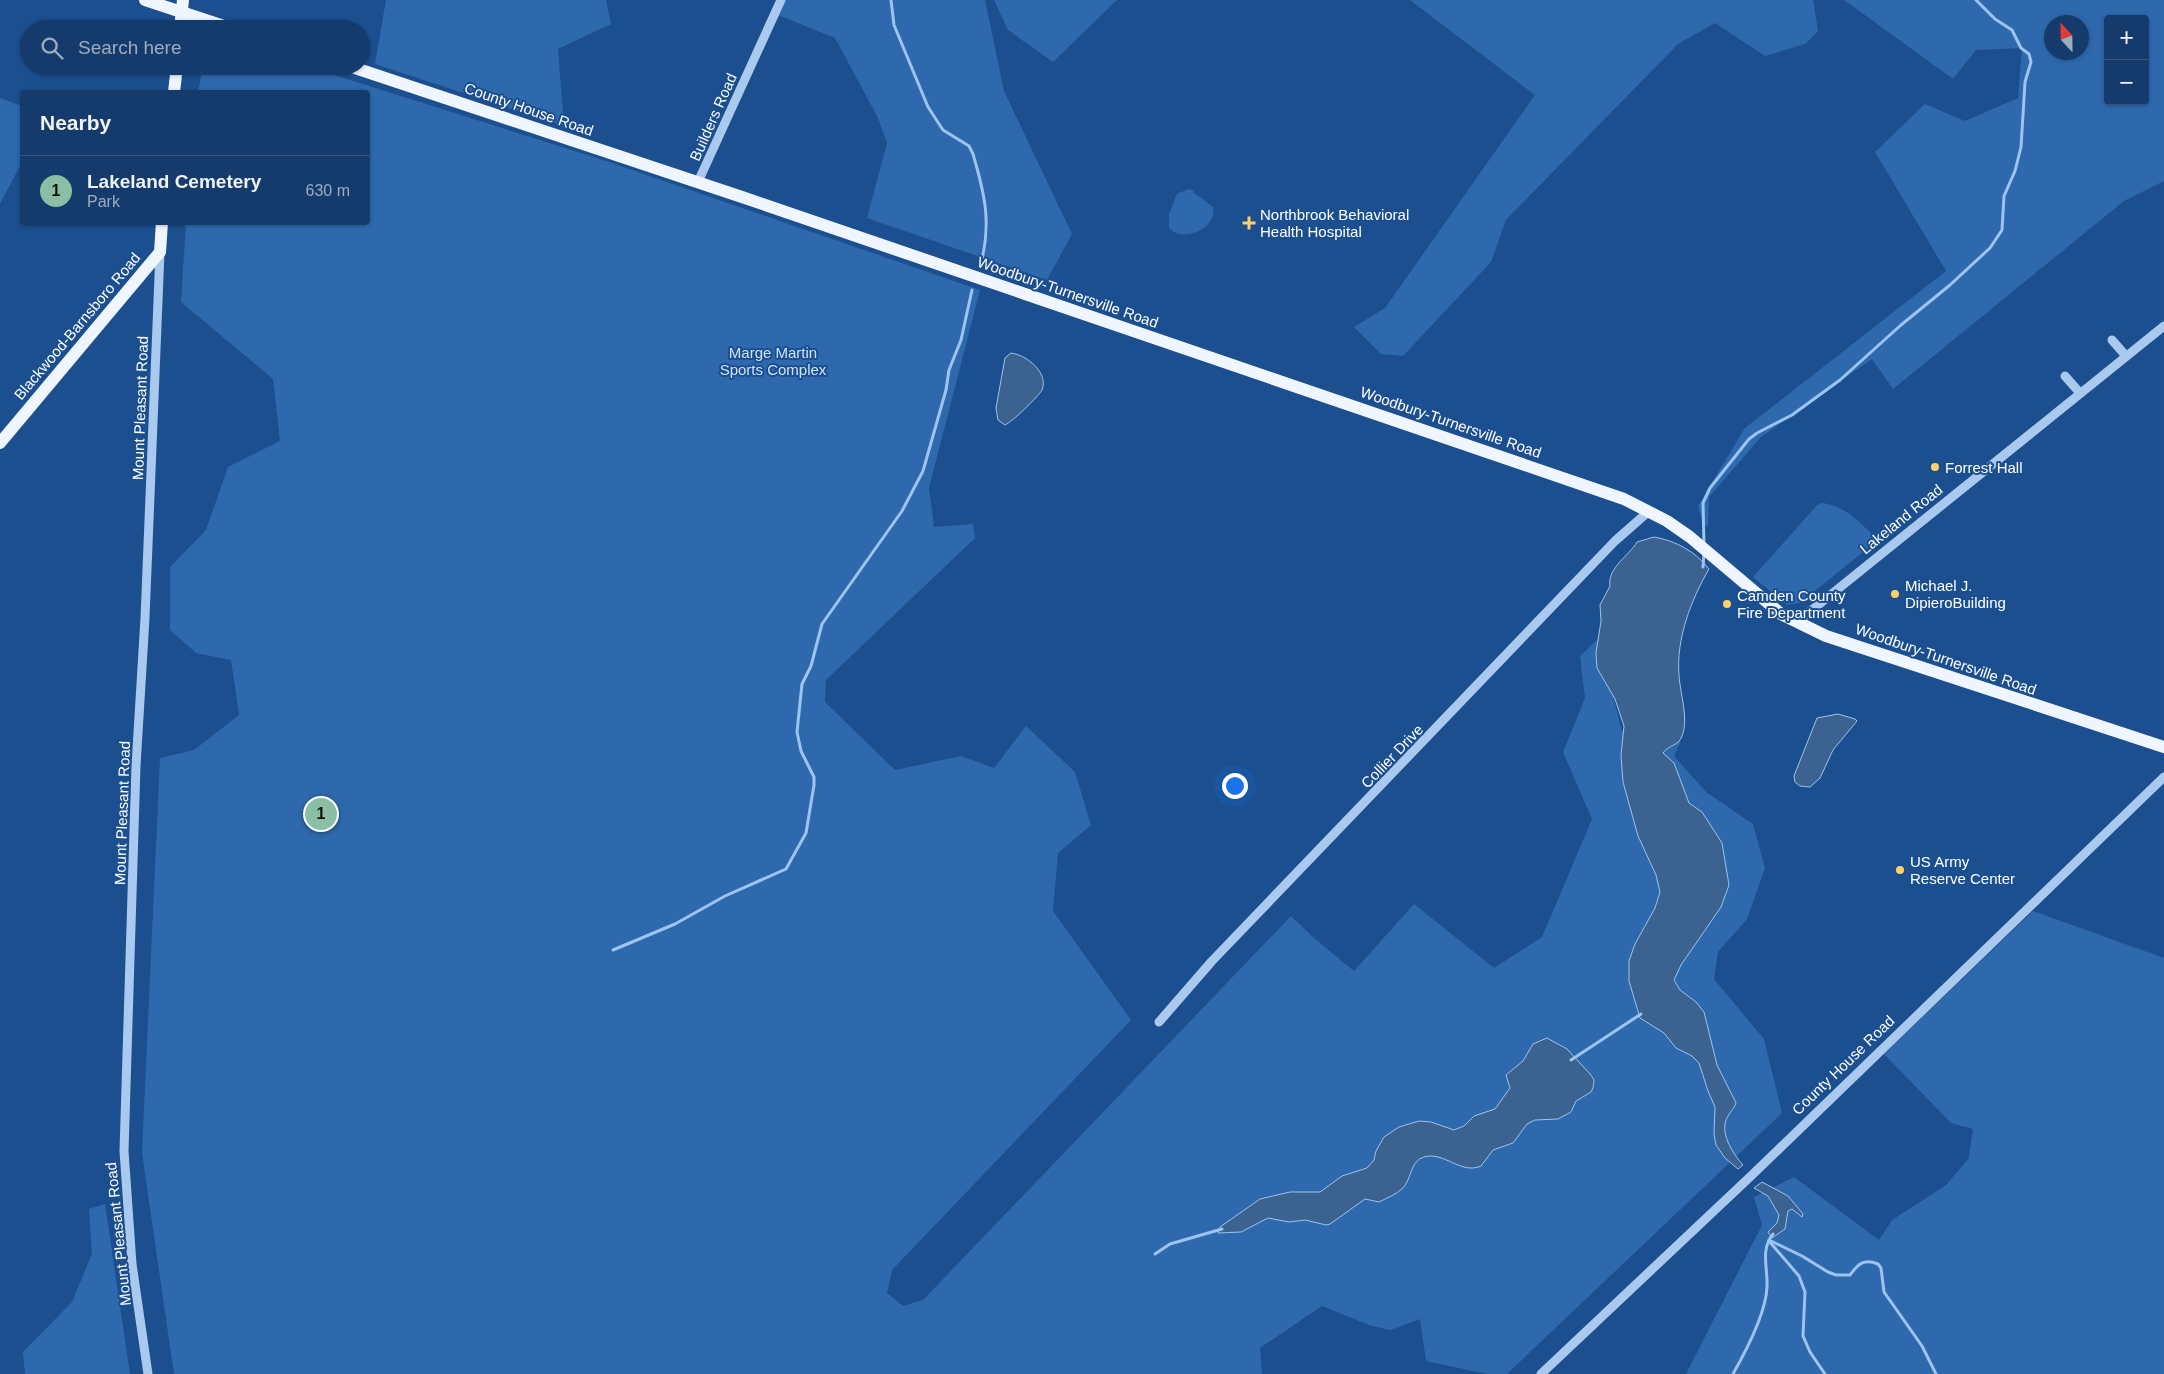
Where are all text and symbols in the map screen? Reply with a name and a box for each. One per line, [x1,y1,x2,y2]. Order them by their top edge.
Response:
north arrow [2044,15,2089,60]
map controls [2104,15,2149,105]
button: + [2104,15,2149,60]
search box [20,20,370,75]
icon: search [38,34,66,62]
text: Search here [78,37,182,58]
button: − [2104,60,2149,105]
street label: Builders Road [686,71,740,163]
street label: County House Road [462,79,596,139]
text: Nearby [40,111,111,134]
text: Lakeland Cemetery [87,171,261,192]
text: 1 [52,182,60,199]
text: 630 m [306,182,350,199]
text: Park [87,193,120,210]
place label: Northbrook Behavioral Health Hospital [1260,206,1409,240]
marker: Northbrook Behavioral Health Hospital [1242,216,1256,230]
street label: Blackwood-Barnsboro Road [10,249,144,403]
street label: Woodbury-Turnersville Road [975,253,1161,331]
street label: Mount Pleasant Road [129,336,151,480]
park label: Marge Martin Sports Complex [720,344,827,378]
street label: Woodbury-Turnersville Road [1358,383,1544,461]
place label: Forrest Hall [1945,459,2023,476]
marker: Forrest Hall [1929,461,1941,473]
street label: Lakeland Road [1856,481,1946,557]
place label: Michael J. DipieroBuilding [1905,577,2006,611]
place label: Camden County Fire Department [1737,587,1846,621]
marker: Michael J. DipieroBuilding [1889,588,1901,600]
marker: Camden County Fire Department [1721,598,1733,610]
street label: Woodbury-Turnersville Road [1853,620,2039,698]
street label: Collier Drive [1358,721,1426,791]
street label: Mount Pleasant Road [111,741,133,885]
your location [1222,773,1248,799]
pin: 1 [305,795,337,833]
place label: US Army Reserve Center [1910,853,2015,887]
marker: US Army Reserve Center [1894,864,1906,876]
street label: County House Road [1789,1012,1897,1118]
street label: Mount Pleasant Road [102,1161,134,1307]

